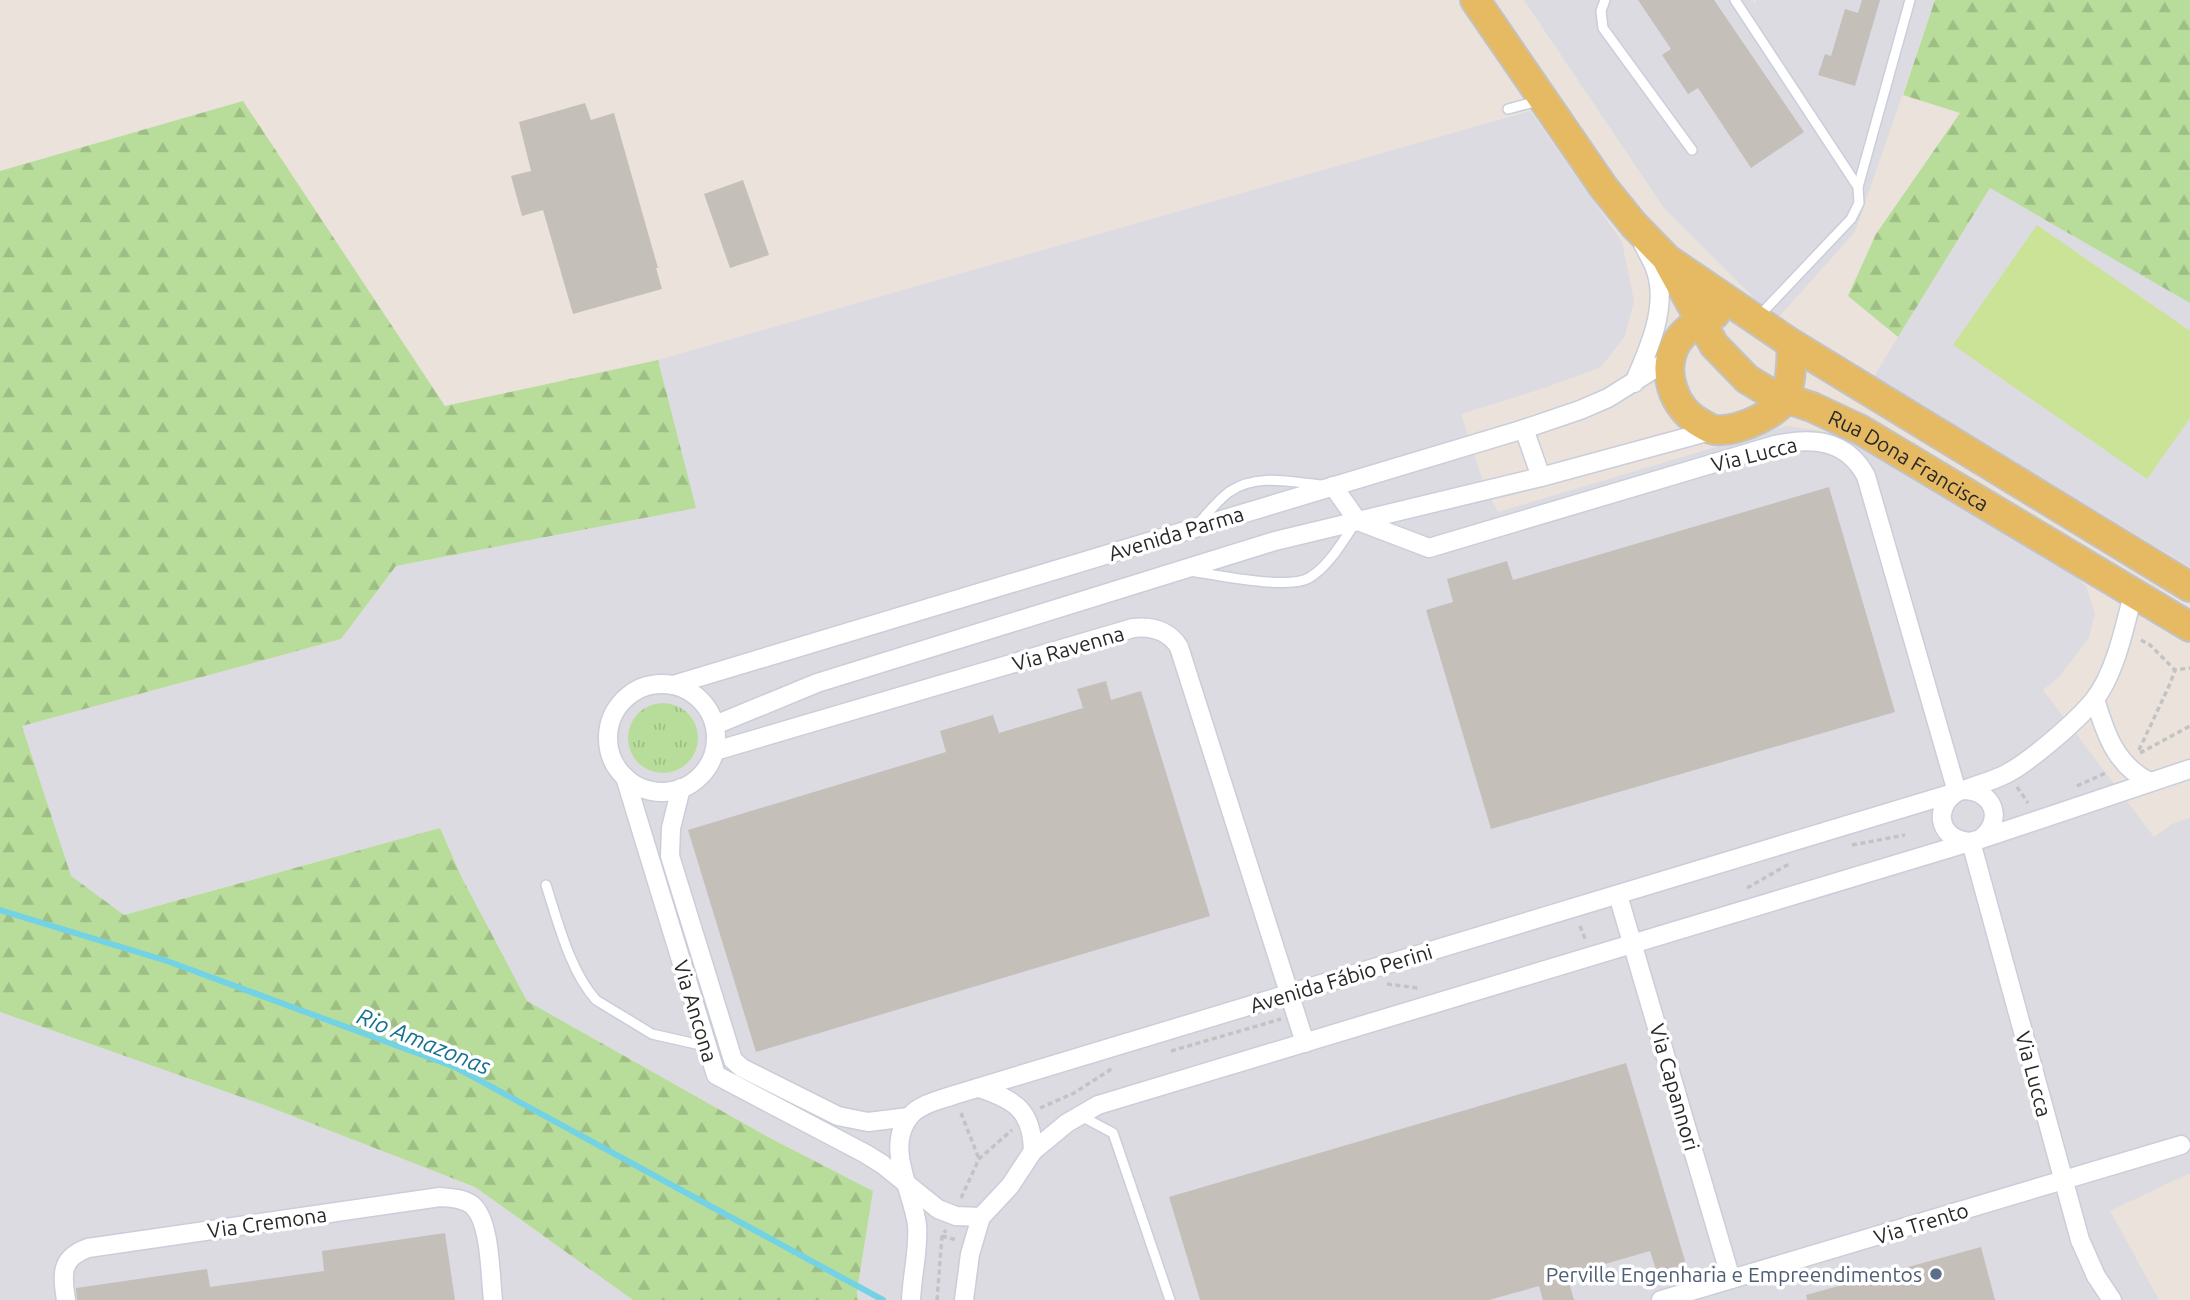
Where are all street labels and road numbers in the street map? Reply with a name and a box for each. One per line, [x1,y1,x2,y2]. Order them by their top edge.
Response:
street label: Rua Dona Francisca [1825,405,1993,516]
street label: Via Lucca [1709,432,1799,476]
street label: Avenida Parma [1105,501,1247,565]
street label: Via Ravenna [1009,621,1127,675]
street label: Avenida Fábio Perini [1247,939,1435,1017]
street label: Via Ancona [669,957,723,1065]
street label: Via Capannori [1645,1021,1705,1153]
street label: Via Lucca [2011,1029,2057,1119]
street label: Via Trento [1871,1197,1971,1249]
street label: Via Cremona [206,1202,328,1242]

